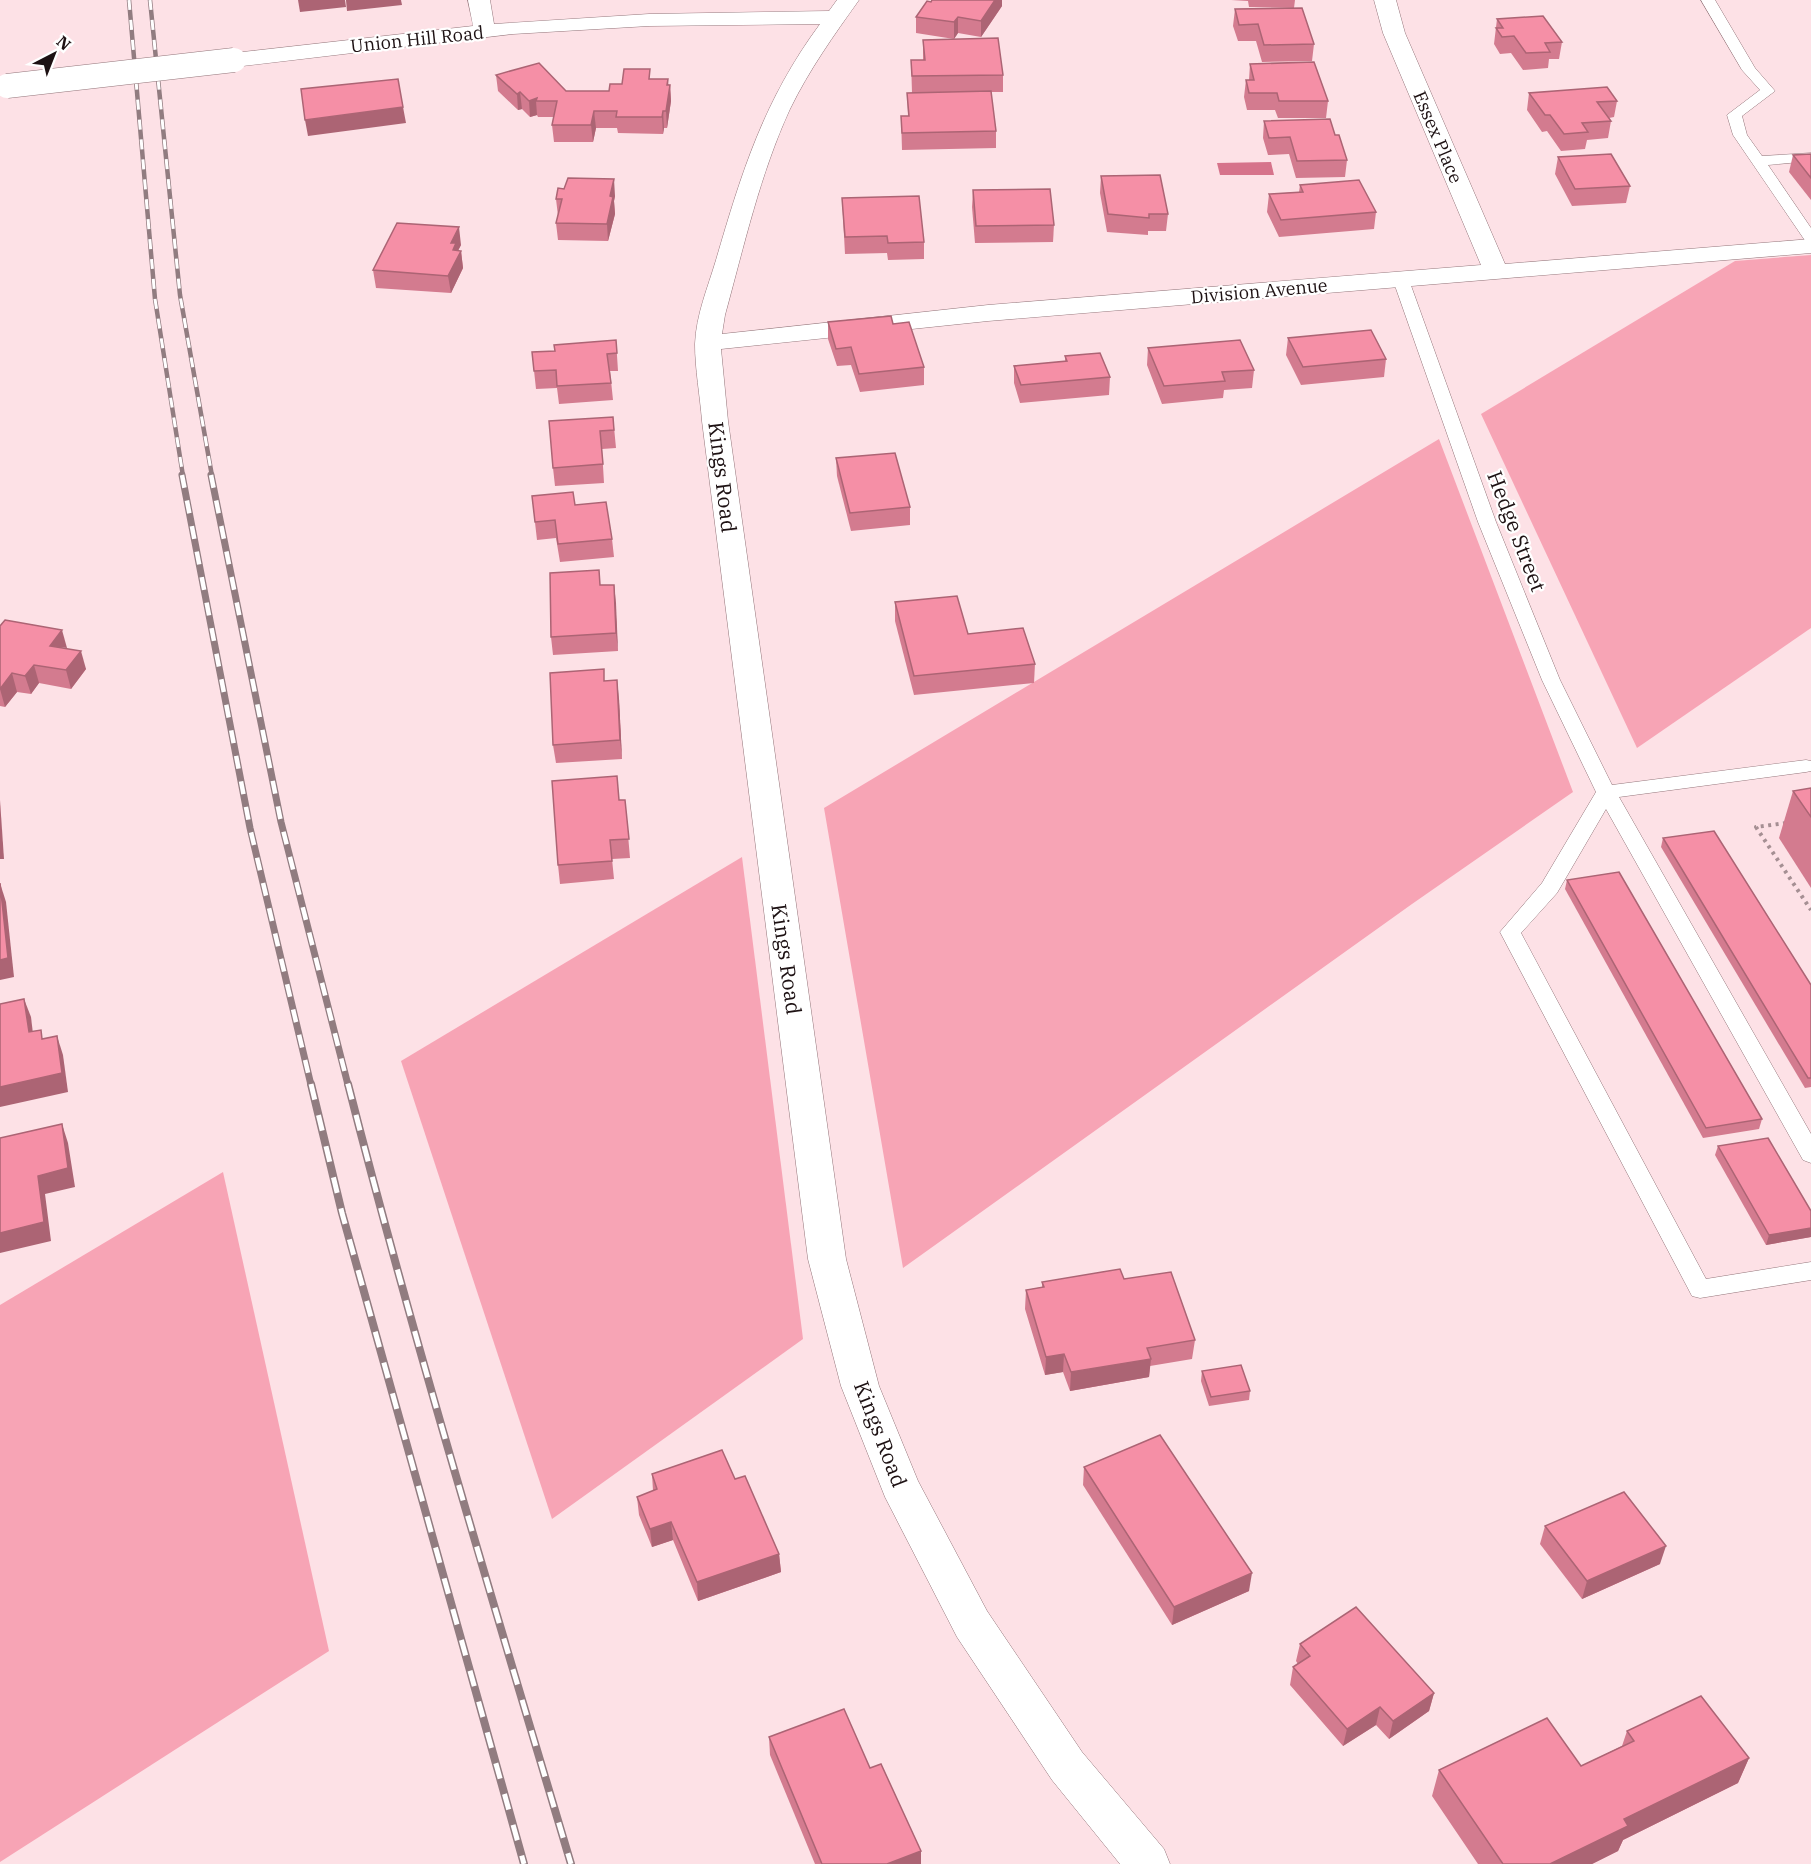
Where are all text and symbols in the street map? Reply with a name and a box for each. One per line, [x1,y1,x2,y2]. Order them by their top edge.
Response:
street label: Union Hill Road [349,21,485,57]
north arrow [24,24,84,84]
text: N [53,31,75,55]
street label: Essex Place [1408,87,1468,187]
street label: Division Avenue [1190,274,1328,308]
street label: Kings Road [702,420,744,534]
street label: Hedge Street [1481,467,1553,595]
street label: Kings Road [765,902,809,1016]
street label: Kings Road [848,1377,914,1491]

